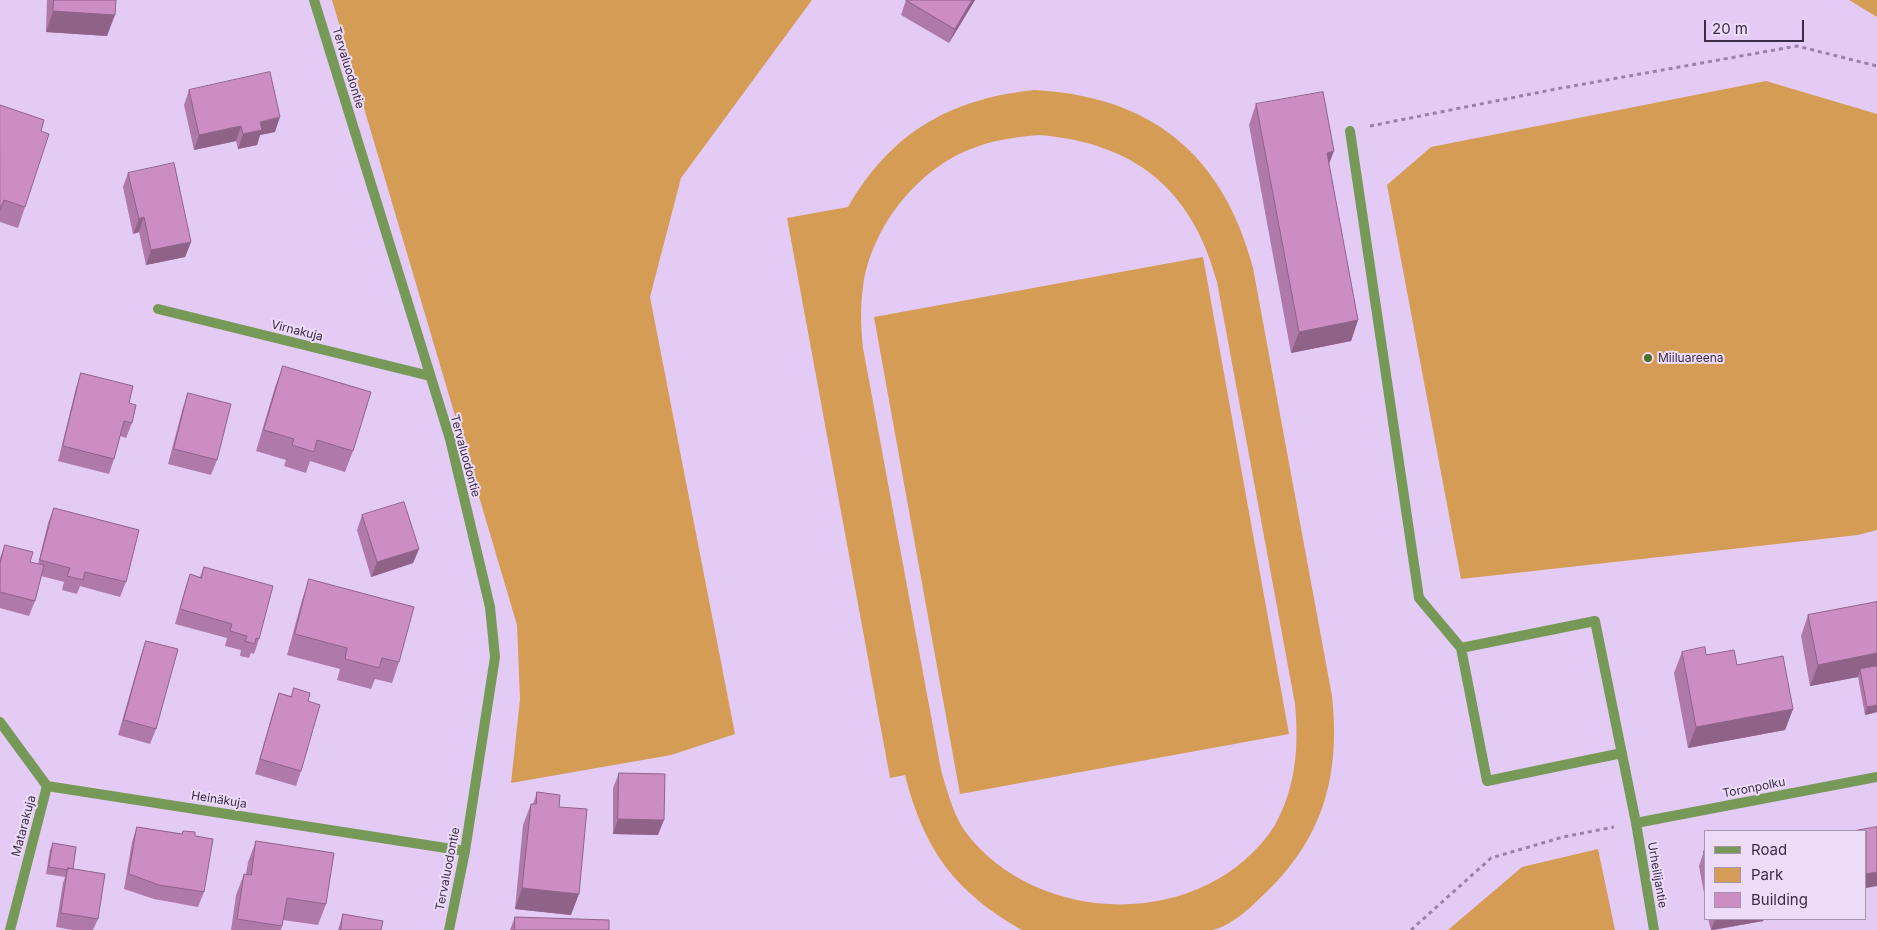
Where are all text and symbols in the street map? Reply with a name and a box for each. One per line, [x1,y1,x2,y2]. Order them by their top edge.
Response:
scale bar [1707,10,1807,42]
text: 20 m [1712,19,1748,38]
street label: Tervaluodontie [329,25,367,111]
street label: Virnakuja [270,318,324,344]
place label: Miiluareena [1658,351,1724,365]
marker: Miiluareena [1642,352,1654,364]
street label: Tervaluodontie [447,413,483,499]
street label: Toronpolku [1721,775,1787,801]
street label: Heinäkuja [190,789,248,811]
street label: Matarakuja [9,794,39,858]
street label: Tervaluodontie [433,826,463,912]
legend [1704,830,1867,920]
text: Road [1751,840,1787,859]
street label: Urheilijantie [1644,841,1670,909]
text: Park [1751,865,1783,884]
text: Building [1751,890,1808,909]

